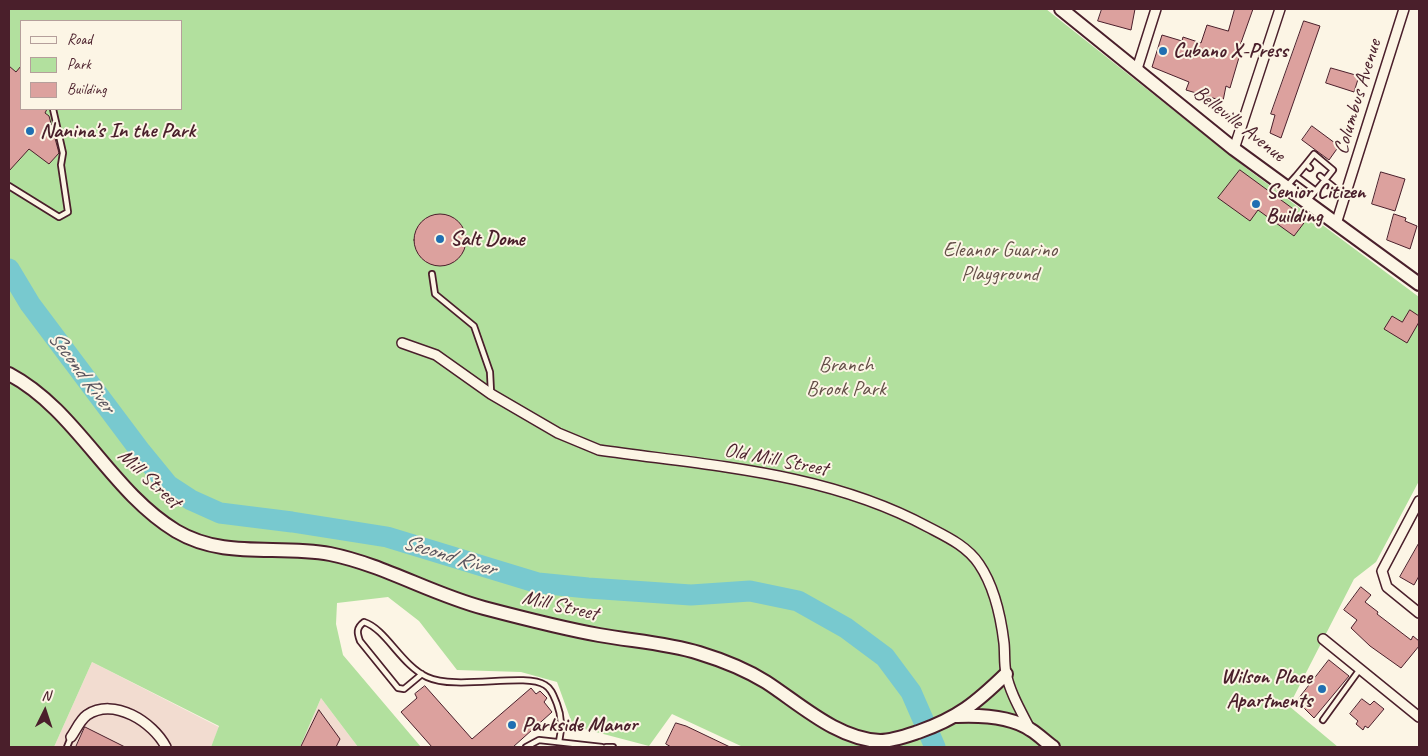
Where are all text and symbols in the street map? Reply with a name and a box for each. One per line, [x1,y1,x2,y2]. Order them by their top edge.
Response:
legend [20,20,182,110]
text: Road [67,30,92,49]
street label: Columbus Avenue [1329,36,1387,158]
place label: Cubano X-Press [1173,38,1288,64]
marker: Cubano X-Press [1157,45,1169,57]
text: Park [67,55,91,74]
text: Building [67,80,106,99]
street label: Belleville Avenue [1188,80,1290,168]
place label: Nanina's In the Park [40,118,195,144]
marker: Nanina's In the Park [24,125,36,137]
place label: Senior Citizen Building [1266,179,1365,229]
marker: Senior Citizen Building [1250,198,1262,210]
place label: Salt Dome [450,226,524,252]
marker: Salt Dome [434,233,446,245]
park label: Eleanor Guarino Playground [943,237,1057,287]
water label: Second River [42,326,120,418]
park label: Branch Brook Park [806,352,886,402]
street label: Old Mill Street [722,438,830,482]
street label: Mill Street [112,443,186,515]
water label: Second River [400,529,498,583]
street label: Mill Street [520,585,600,627]
place label: Wilson Place Apartments [1221,664,1312,714]
marker: Wilson Place Apartments [1316,683,1328,695]
north arrow [20,686,70,736]
text: N [41,687,51,704]
place label: Parkside Manor [522,712,637,738]
marker: Parkside Manor [506,719,518,731]

